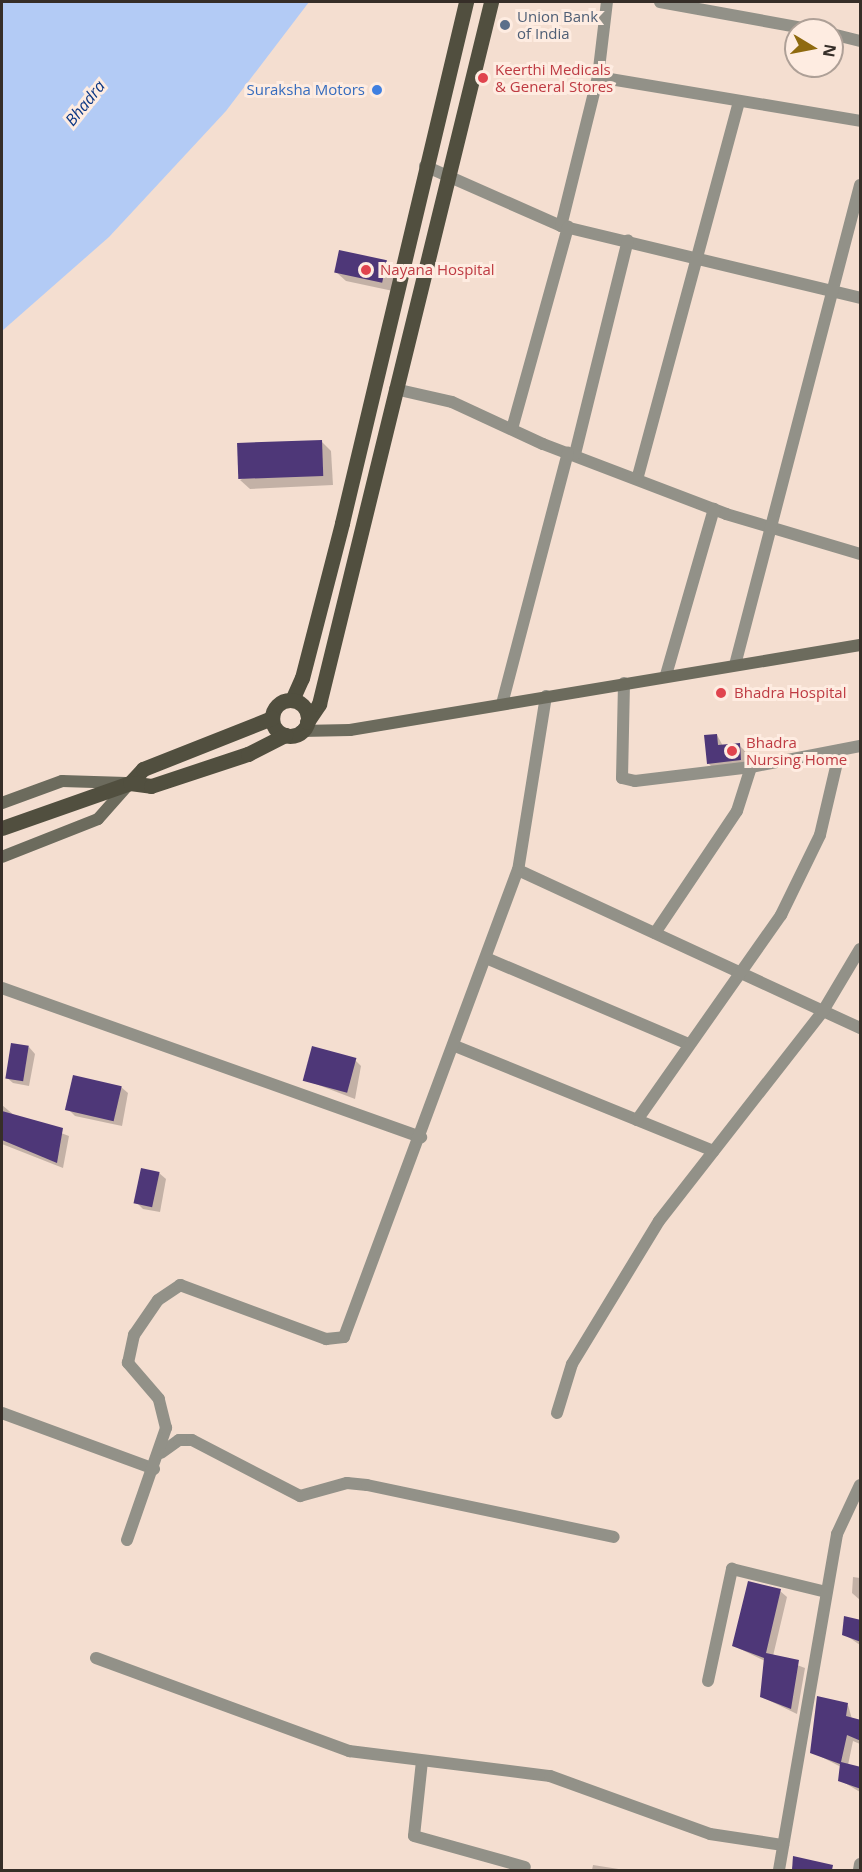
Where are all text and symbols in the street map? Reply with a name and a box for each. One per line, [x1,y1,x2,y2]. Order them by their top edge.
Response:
place label: Union Bank of India [517,7,598,42]
marker: Union Bank of India [498,18,512,32]
north arrow [784,18,844,78]
text: N [818,42,842,59]
place label: Keerthi Medicals & General Stores [495,60,613,95]
marker: Keerthi Medicals & General Stores [476,71,490,85]
water label: Bhadra [61,77,109,129]
place label: Suraksha Motors [246,81,365,99]
marker: Suraksha Motors [370,83,384,97]
marker: Nayana Hospital [357,261,375,279]
place label: Nayana Hospital [380,261,495,279]
marker: Bhadra Hospital [712,684,730,702]
place label: Bhadra Hospital [734,684,846,702]
place label: Bhadra Nursing Home [746,733,847,768]
marker: Bhadra Nursing Home [723,742,741,760]

